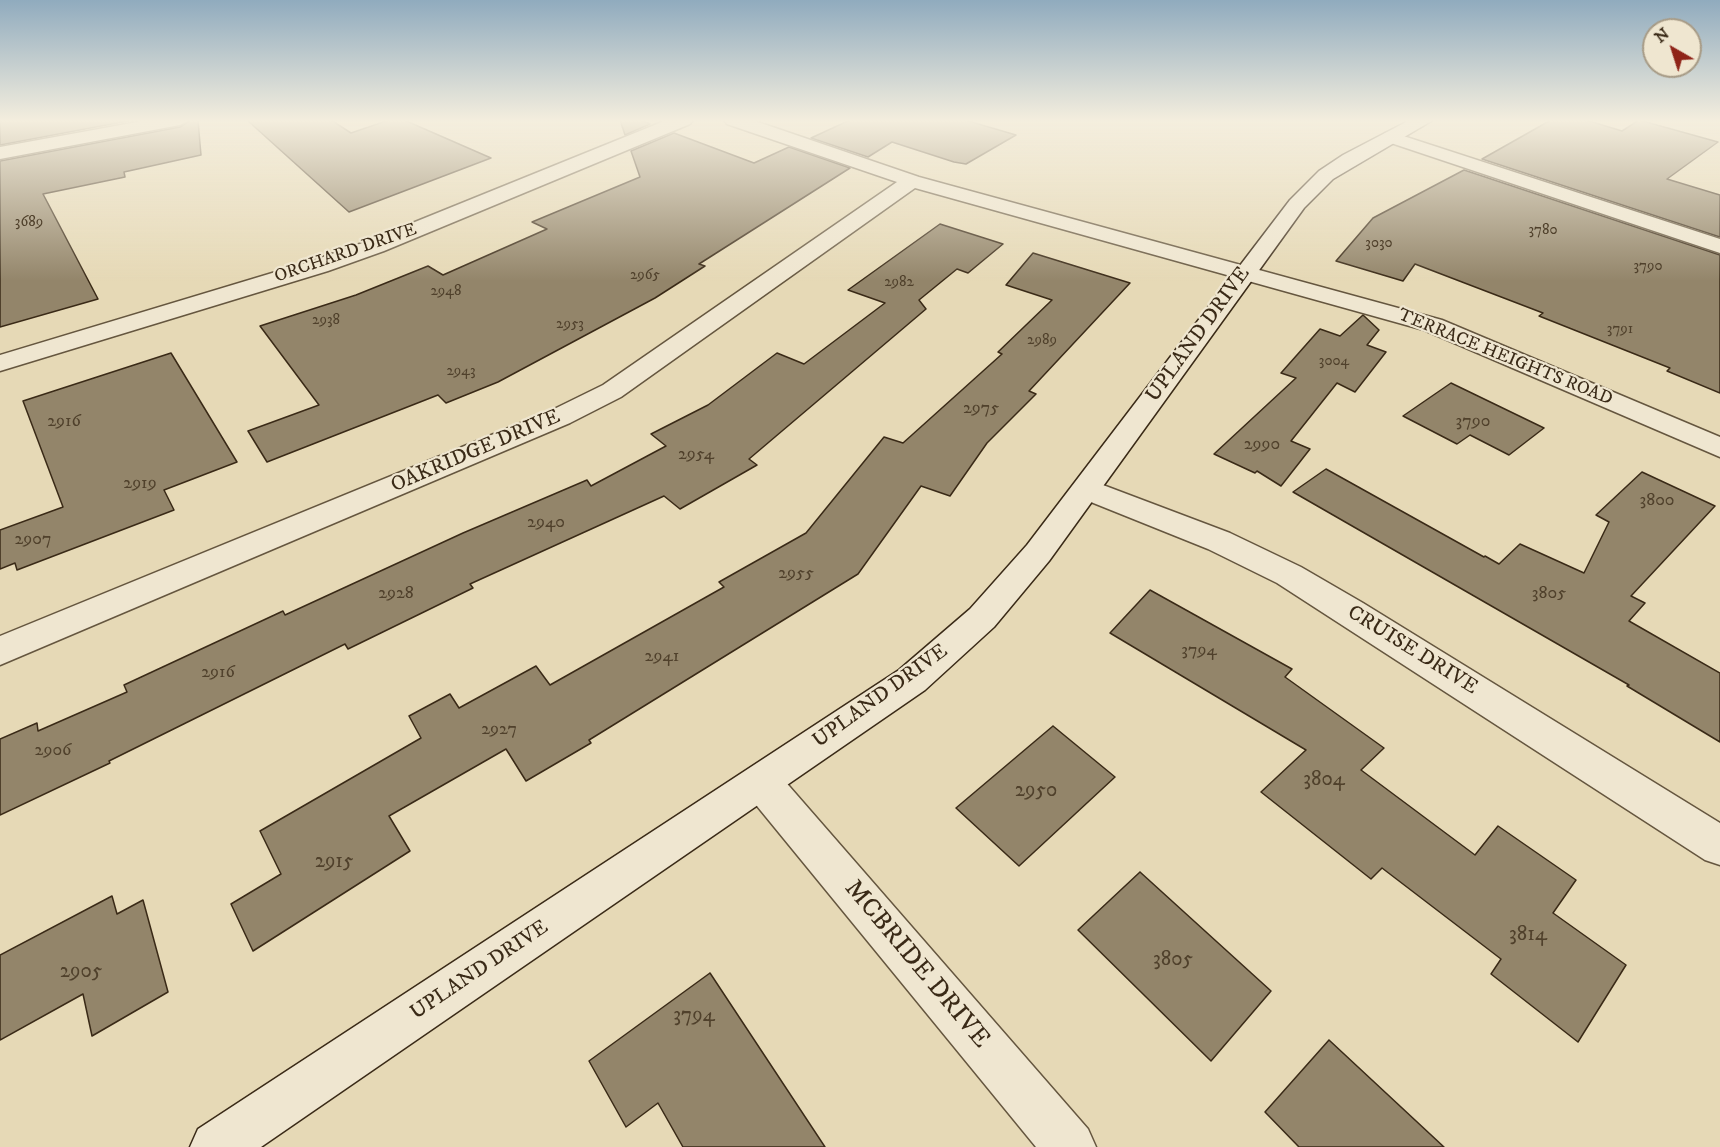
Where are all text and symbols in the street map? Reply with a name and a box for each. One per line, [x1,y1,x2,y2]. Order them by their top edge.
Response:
north arrow [1642,18,1702,78]
text: N [1651,24,1673,47]
house number: 3689 [15,214,43,232]
street label: ORCHARD DRIVE [272,220,420,288]
house number: 3780 [1528,222,1558,240]
house number: 3030 [1365,235,1393,253]
house number: 3790 [1633,258,1663,276]
street label: UPLAND DRIVE [1142,263,1256,407]
house number: 2965 [630,267,660,285]
house number: 2982 [884,274,914,292]
house number: 2948 [431,283,461,301]
street label: TERRACE HEIGHTS ROAD [1395,305,1615,411]
house number: 2938 [312,312,340,330]
house number: 2953 [556,316,584,334]
house number: 3791 [1607,321,1633,339]
house number: 2989 [1027,332,1057,350]
house number: 3004 [1319,353,1349,371]
house number: 2943 [446,363,476,381]
house number: 2975 [963,398,999,420]
street label: OAKRIDGE DRIVE [388,405,564,499]
house number: 2916 [47,411,81,433]
house number: 3790 [1456,411,1490,433]
house number: 2990 [1244,434,1280,456]
house number: 2954 [678,444,714,466]
house number: 2919 [123,473,157,495]
house number: 3800 [1639,490,1675,512]
house number: 2940 [527,512,565,534]
house number: 2907 [15,529,51,551]
house number: 2955 [778,563,814,585]
house number: 2928 [378,583,414,605]
house number: 3805 [1532,583,1566,605]
street label: CRUISE DRIVE [1342,601,1482,701]
street label: UPLAND DRIVE [809,640,953,754]
house number: 3794 [1181,640,1217,662]
house number: 2941 [645,646,679,668]
house number: 2916 [201,662,235,684]
house number: 2927 [481,719,517,741]
house number: 2906 [35,740,71,762]
house number: 3804 [1303,768,1345,794]
house number: 2950 [1015,779,1057,805]
house number: 2915 [315,850,353,876]
street label: MCBRIDE DRIVE [837,874,995,1056]
street label: UPLAND DRIVE [406,916,554,1026]
house number: 3814 [1509,923,1547,949]
house number: 3805 [1153,948,1193,974]
house number: 2905 [60,960,102,986]
house number: 3794 [673,1004,715,1030]

